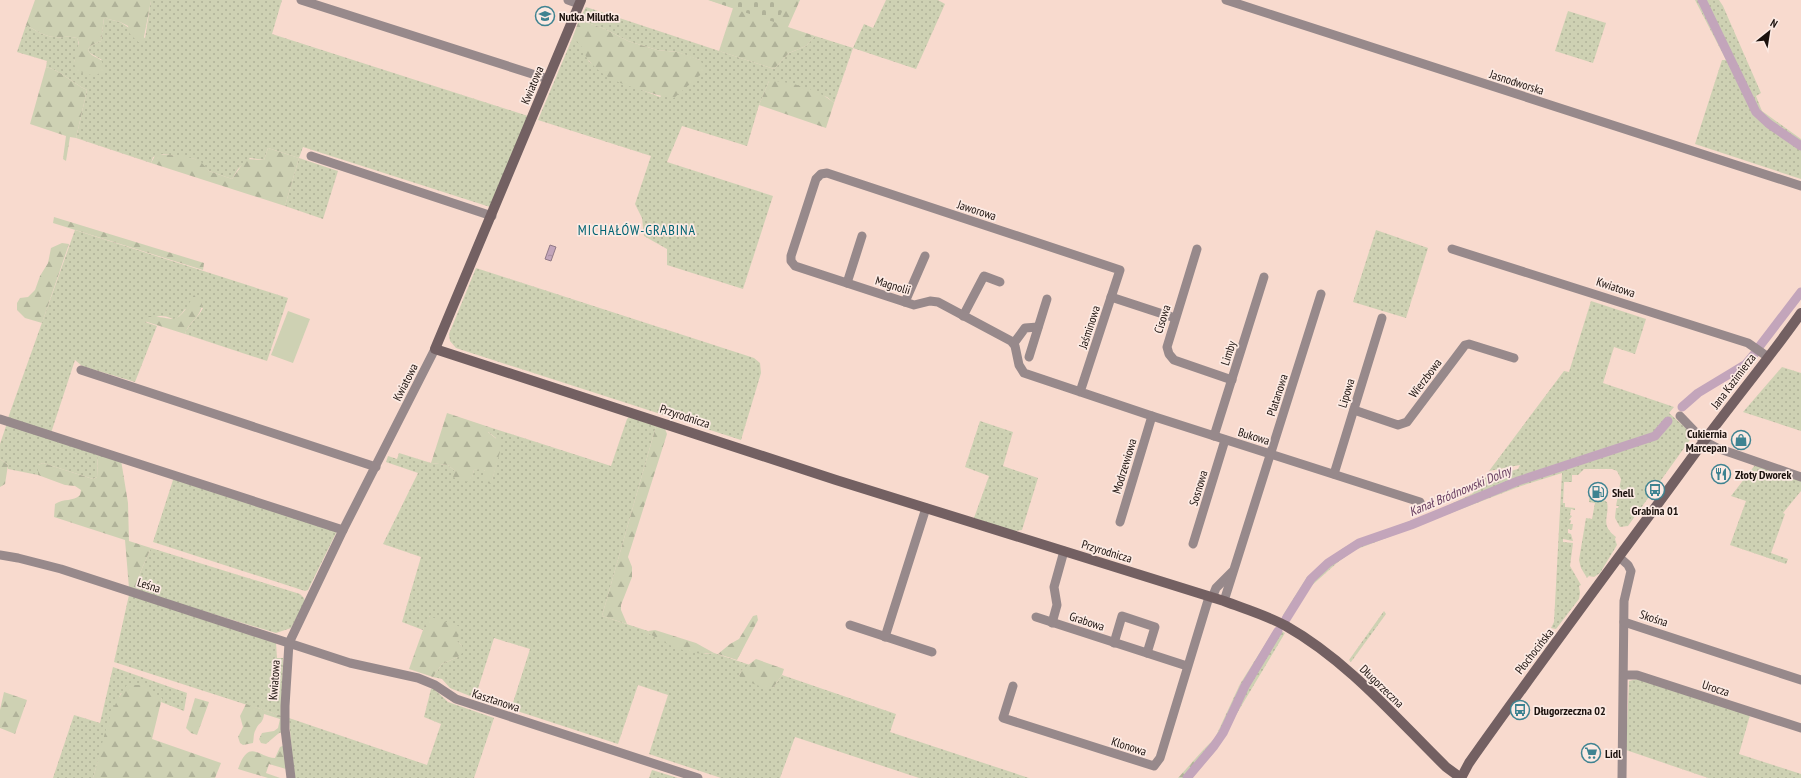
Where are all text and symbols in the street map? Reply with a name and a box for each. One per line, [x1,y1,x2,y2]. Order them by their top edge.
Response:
school or university icon: Nutka Milutka [534,5,556,27]
place label: Nutka Milutka [559,9,619,24]
north arrow [1749,12,1789,52]
text: N [1768,16,1780,31]
street label: Kwiatowa [517,63,547,106]
street label: Jasnodworska [1487,66,1546,98]
street label: Jaworowa [955,196,999,223]
district label: MICHAŁÓW-GRABINA [578,221,696,239]
street label: Magnolii [874,273,912,297]
street label: Kwiatowa [1595,274,1638,300]
street label: Jaśminowa [1075,303,1103,351]
street label: Cisowa [1150,303,1174,335]
street label: Limby [1217,338,1239,367]
street label: Jana Kazimierza [1707,350,1759,412]
street label: Wierzbowa [1405,355,1445,401]
street label: Kwiatowa [389,361,421,403]
street label: Platanowa [1263,372,1291,418]
street label: Lipowa [1334,376,1358,409]
street label: Przyrodnicza [658,401,712,431]
street label: Bukowa [1236,424,1272,448]
place label: Cukiernia Marcepan [1686,426,1727,455]
shop icon: Cukiernia Marcepan [1730,429,1752,451]
street label: Modrzewiowa [1108,436,1140,495]
water label: Kanał Bródnowski Dolny [1407,461,1515,520]
restaurant icon: Złoty Dworek [1710,463,1732,485]
place label: Złoty Dworek [1735,467,1792,482]
street label: Sosnowa [1185,468,1211,508]
bus stop icon: Grabina 01 [1644,479,1666,501]
fuel station icon: Shell [1587,481,1609,503]
place label: Shell [1612,485,1634,500]
place label: Grabina 01 [1632,503,1679,518]
street label: Przyrodnicza [1080,536,1134,566]
street label: Leśna [135,574,163,596]
street label: Skośna [1638,606,1670,630]
street label: Grabowa [1067,608,1107,634]
street label: Płochocińska [1512,625,1557,677]
street label: Kwiatowa [265,659,283,700]
street label: Długorzeczna [1357,661,1407,711]
street label: Urocza [1700,677,1732,700]
street label: Kasztanowa [470,685,522,715]
bus stop icon: Długorzeczna 02 [1509,699,1531,721]
place label: Długorzeczna 02 [1534,703,1606,718]
street label: Klonowa [1110,733,1149,759]
supermarket icon: Lidl [1580,742,1602,764]
place label: Lidl [1605,746,1621,761]

